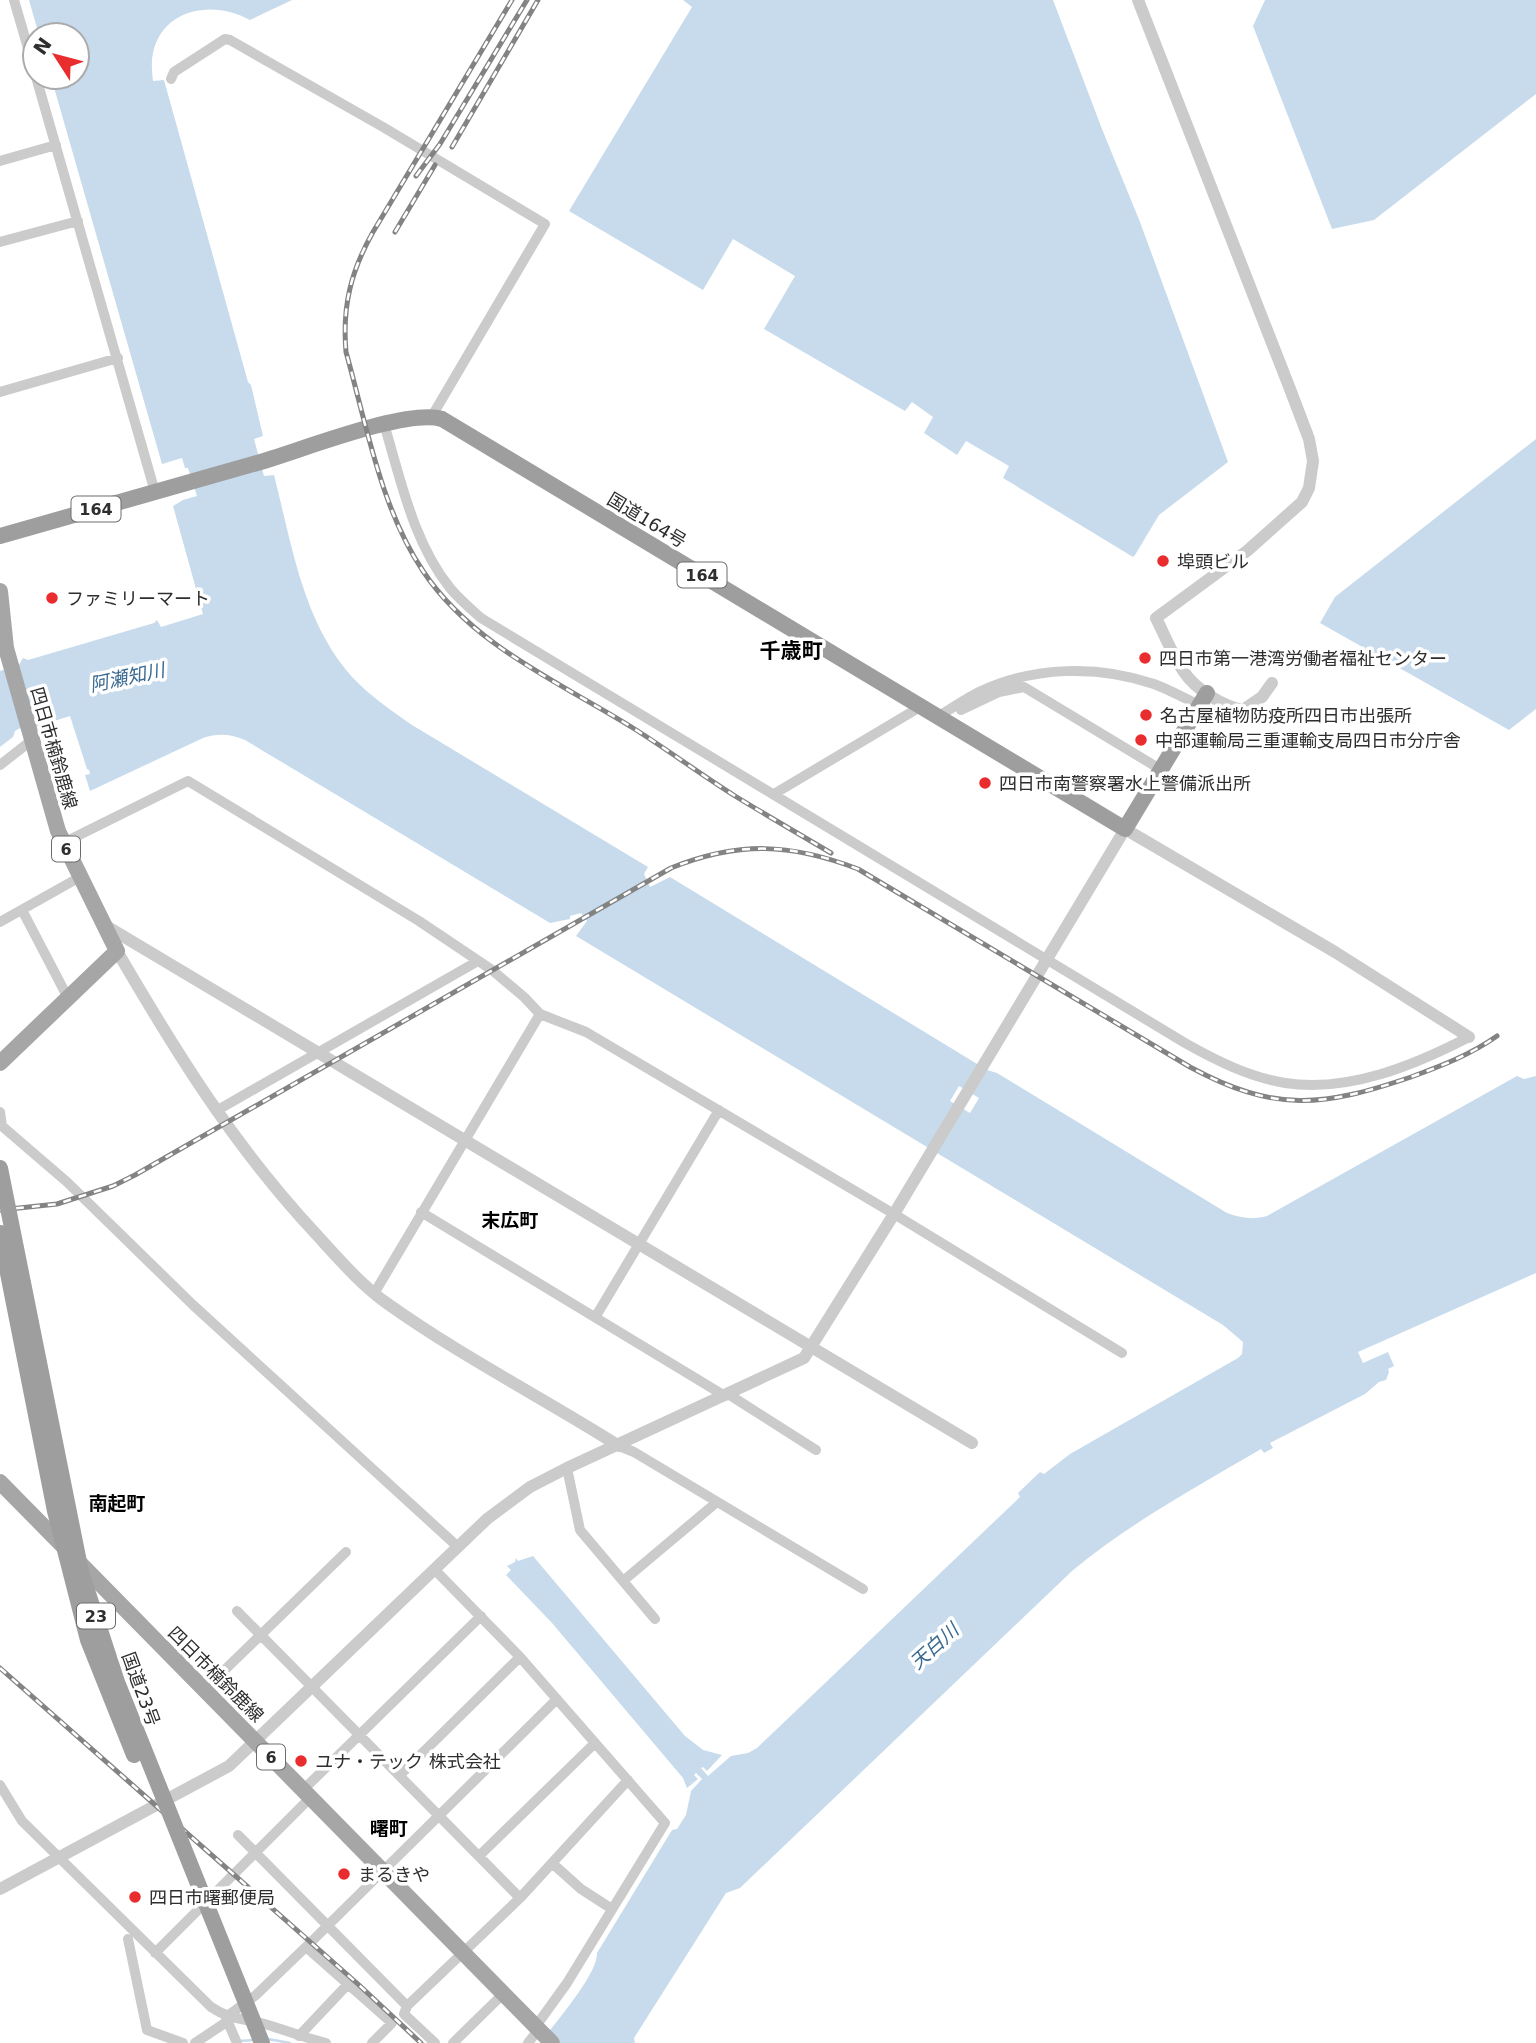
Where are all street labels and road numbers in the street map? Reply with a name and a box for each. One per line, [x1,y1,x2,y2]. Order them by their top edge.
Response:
street label: 国道164号 [604,488,690,552]
road number: 164 [72,496,120,522]
road number: 164 [678,562,726,588]
street label: 四日市楠鈴鹿線 [27,685,81,811]
road number: 6 [52,836,80,862]
road number: 23 [77,1604,115,1628]
street label: 四日市楠鈴鹿線 [164,1622,268,1726]
street label: 国道23号 [118,1649,164,1729]
road number: 6 [257,1744,285,1770]

